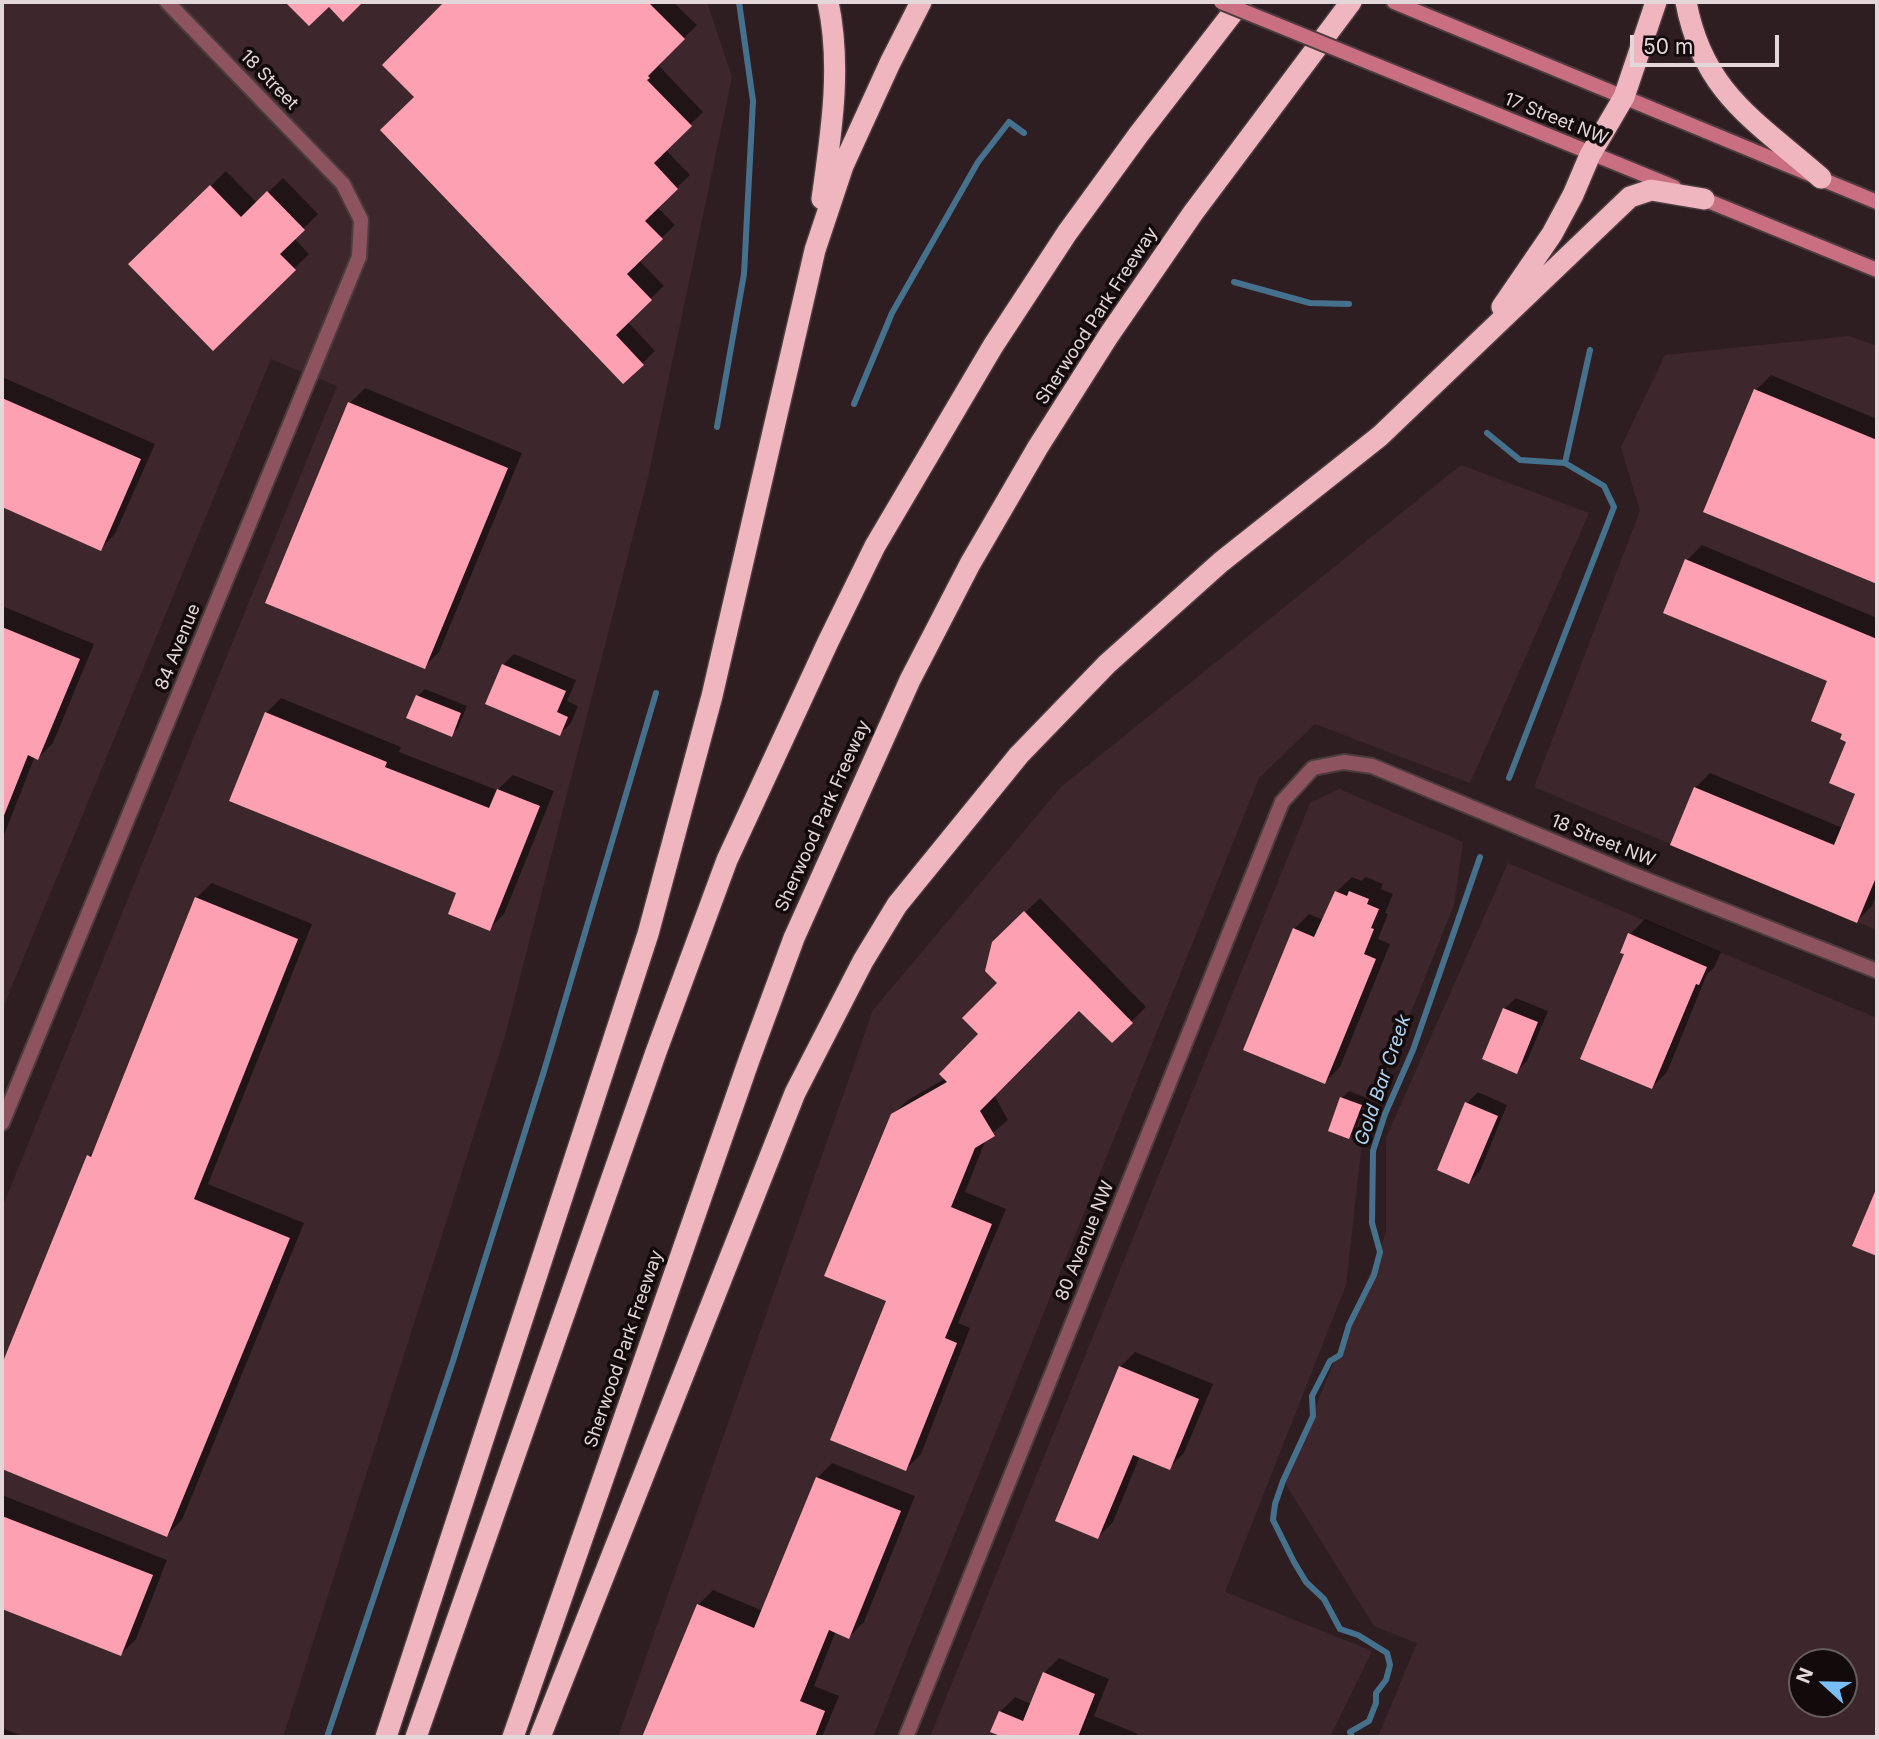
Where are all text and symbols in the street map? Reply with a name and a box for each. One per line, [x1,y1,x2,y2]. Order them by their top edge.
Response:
scale bar [1634,21,1783,65]
text: 50 m [1643,34,1693,59]
street label: 18 Street [235,46,303,114]
street label: 17 Street NW [1501,88,1611,150]
street label: Sherwood Park Freeway [1032,223,1162,409]
street label: 84 Avenue [151,601,205,693]
street label: Sherwood Park Freeway [771,717,875,915]
street label: 18 Street NW [1548,810,1658,872]
water label: Gold Bar Creek [1350,1012,1416,1148]
street label: 80 Avenue NW [1051,1178,1119,1304]
street label: Sherwood Park Freeway [580,1248,668,1450]
north arrow [1788,1648,1858,1718]
text: N [1792,1665,1818,1687]

